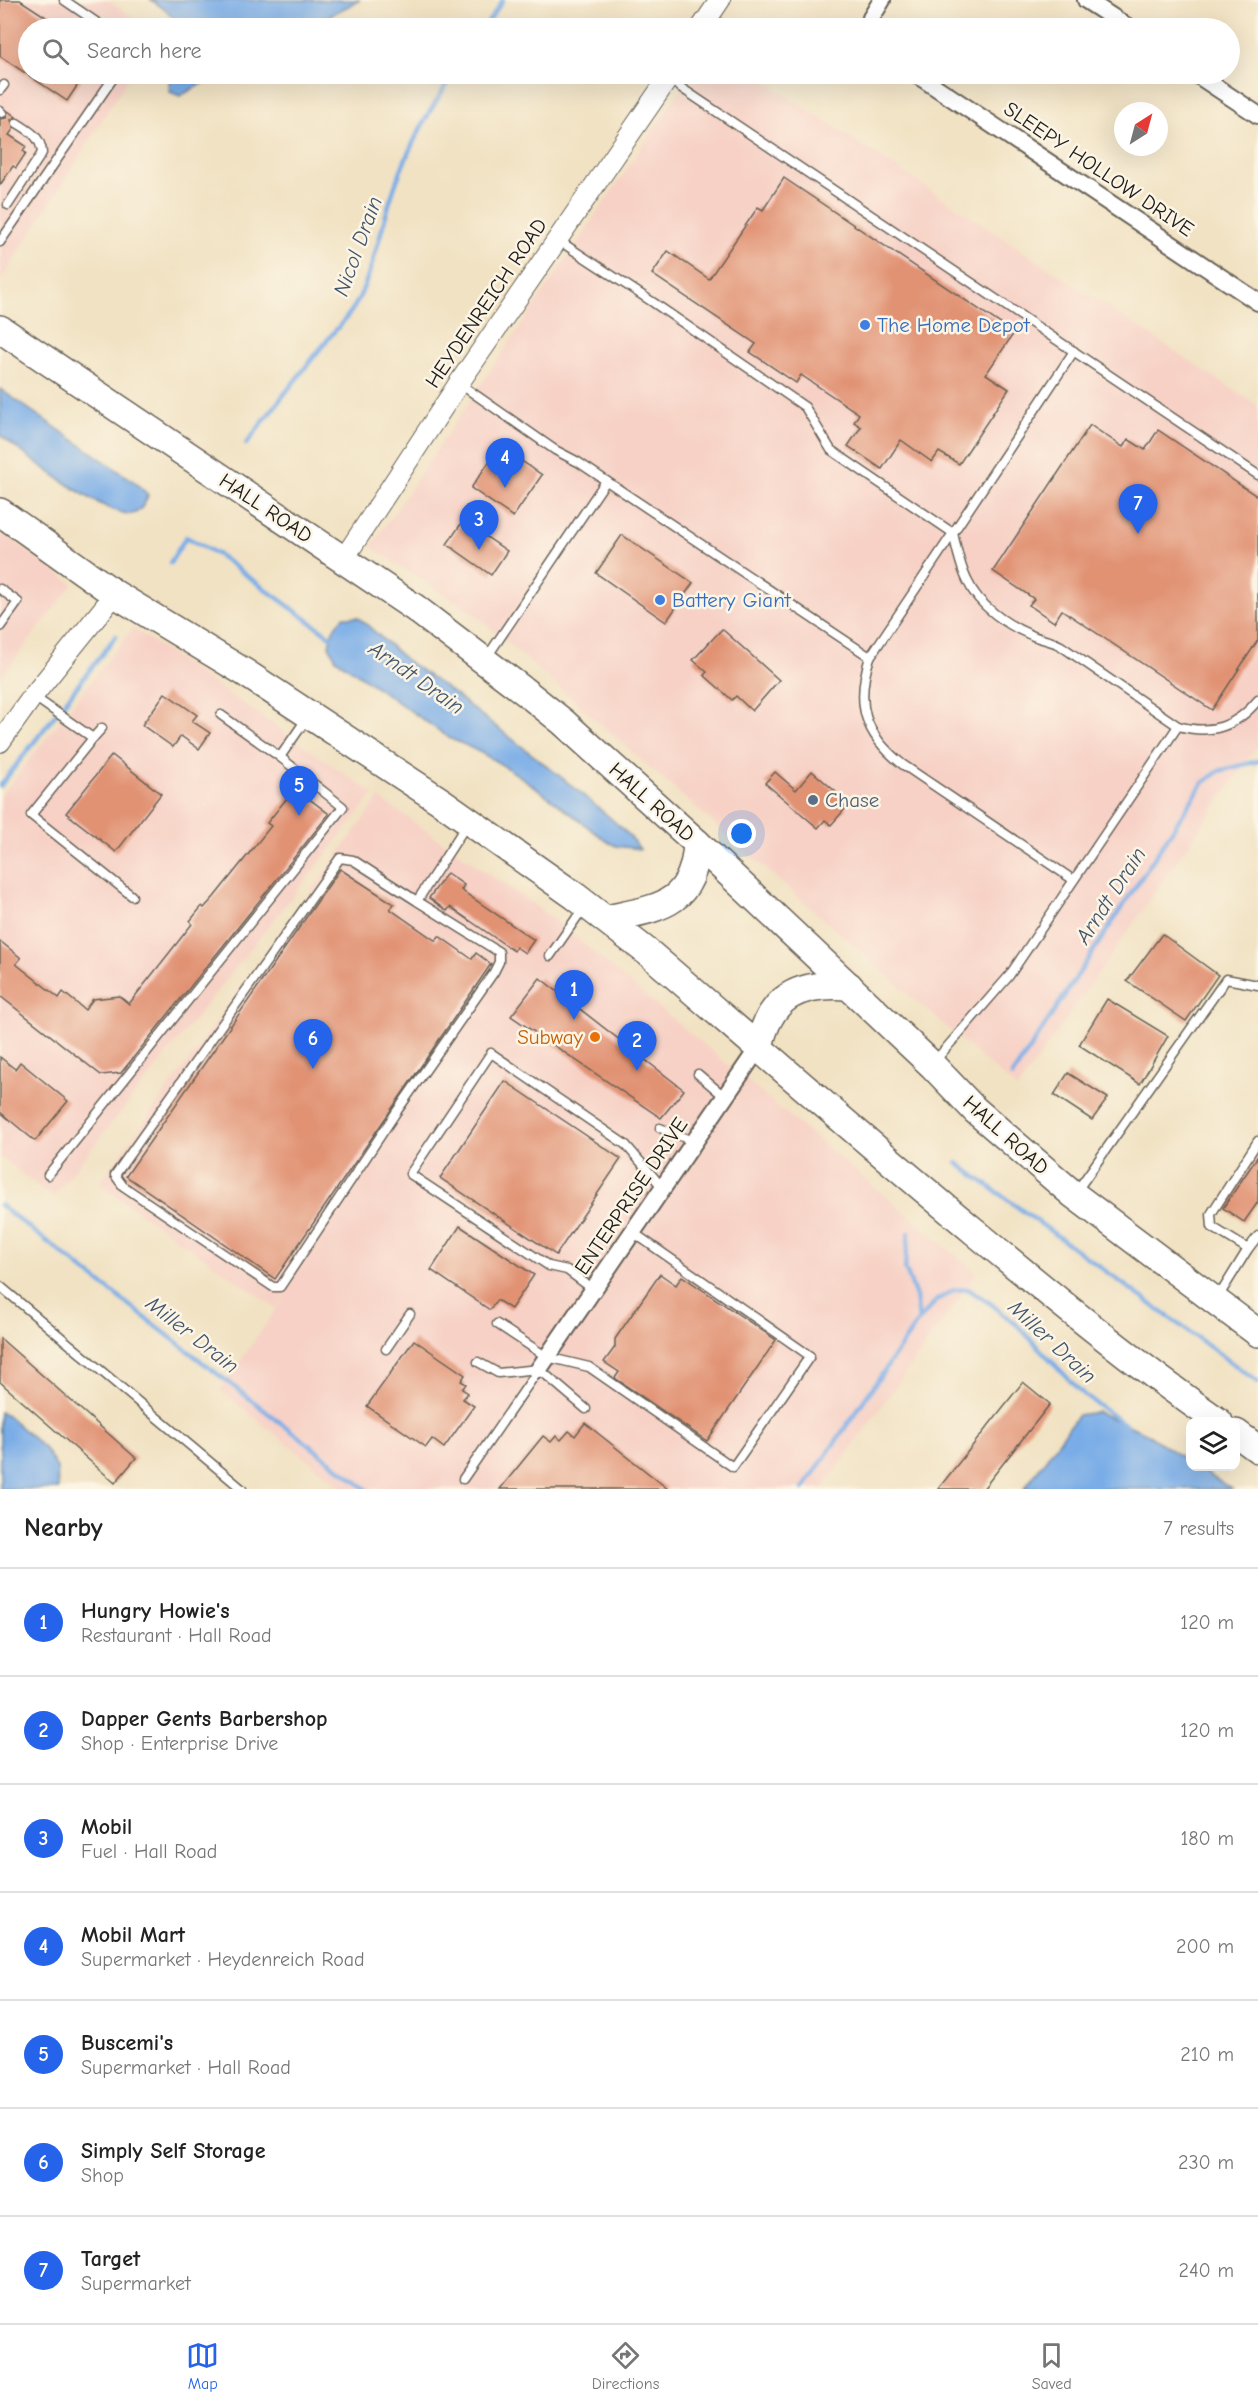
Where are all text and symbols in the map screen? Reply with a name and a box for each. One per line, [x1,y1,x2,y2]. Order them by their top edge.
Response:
search box [18,18,1240,84]
icon: search [39,35,72,68]
text: Search here [87,38,202,64]
street label: SLEEPY HOLLOW DRIVE [1000,96,1198,242]
north arrow [1114,102,1168,156]
water label: Nicol Drain [328,193,388,300]
street label: HEYDENREICH ROAD [420,214,552,392]
place label: The Home Depot [877,313,1031,337]
marker: The Home Depot [858,318,872,332]
pin: 4 [486,438,524,488]
street label: HALL ROAD [215,468,317,548]
pin: 7 [1118,484,1158,534]
pin: 3 [460,500,498,550]
place label: Battery Giant [672,588,792,612]
marker: Battery Giant [653,593,667,607]
water label: Arndt Drain [363,635,469,720]
street label: HALL ROAD [604,757,700,847]
pin: 5 [280,766,318,816]
place label: Chase [825,788,879,812]
marker: Chase [806,793,820,807]
your location [727,819,756,848]
water label: Arndt Drain [1069,842,1152,950]
pin: 1 [554,970,594,1020]
pin: 6 [294,1020,332,1069]
pin: 2 [618,1022,656,1071]
place label: Subway [517,1025,584,1049]
marker: Subway [588,1030,602,1044]
street label: HALL ROAD [958,1090,1054,1180]
street label: ENTERPRISE DRIVE [570,1113,692,1279]
water label: Miller Drain [140,1290,244,1379]
water label: Miller Drain [1002,1294,1102,1389]
map controls [1186,1417,1240,1471]
button: layers [1186,1417,1240,1471]
text: Nearby [24,1513,103,1543]
text: 7 results [1163,1517,1234,1540]
text: Hungry Howie's [81,1598,230,1624]
text: 1 [40,1611,47,1634]
text: 120 m [1180,1611,1234,1634]
text: Restaurant · Hall Road [81,1624,272,1647]
text: Dapper Gents Barbershop [81,1706,328,1732]
text: 2 [39,1719,48,1742]
text: 120 m [1180,1719,1234,1742]
text: Shop · Enterprise Drive [81,1732,278,1755]
text: Mobil [81,1814,132,1840]
text: 3 [39,1827,48,1850]
text: 180 m [1180,1827,1234,1850]
text: Fuel · Hall Road [81,1840,217,1863]
text: Mobil Mart [81,1922,185,1948]
text: 4 [39,1935,48,1958]
text: 200 m [1176,1935,1234,1958]
text: Supermarket · Heydenreich Road [81,1948,365,1971]
text: Buscemi's [81,2030,173,2056]
text: 5 [38,2043,49,2066]
text: 210 m [1180,2043,1234,2066]
text: Supermarket · Hall Road [81,2056,291,2079]
text: Simply Self Storage [81,2138,266,2164]
text: 6 [38,2151,49,2174]
text: 230 m [1178,2151,1234,2174]
text: Shop [81,2164,124,2187]
text: Target [81,2246,140,2272]
text: 7 [39,2259,48,2282]
text: 240 m [1179,2259,1234,2282]
text: Supermarket [81,2272,191,2295]
tab: Map [186,2339,219,2393]
tab: Directions [592,2339,659,2393]
tab: Saved [1032,2339,1072,2393]

